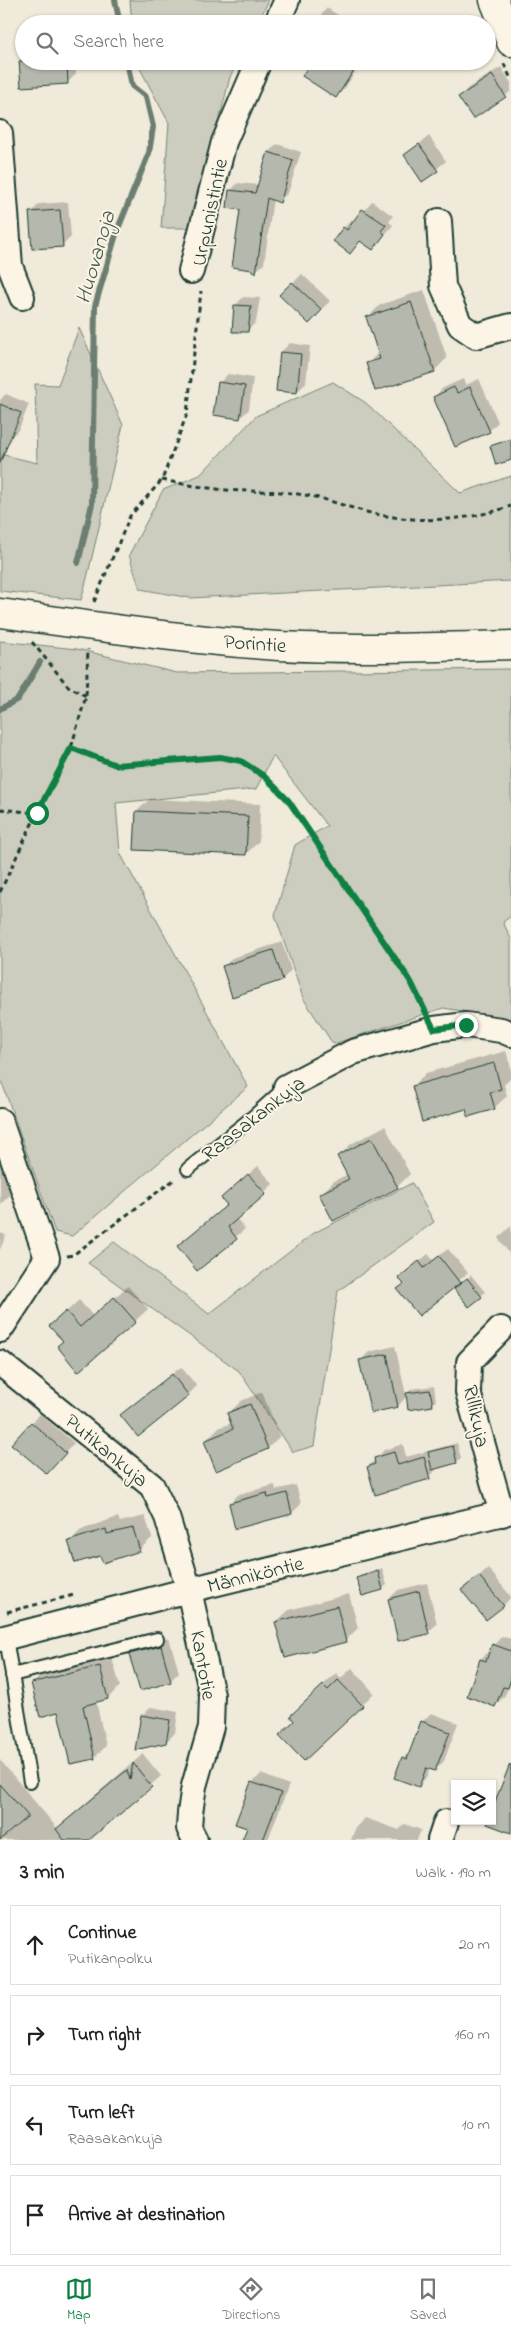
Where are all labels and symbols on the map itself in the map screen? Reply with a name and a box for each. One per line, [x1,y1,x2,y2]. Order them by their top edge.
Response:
street label: Urpunistintie [185,155,237,269]
water label: Huovanoja [68,207,126,308]
street label: Porintie [223,628,288,662]
route start [26,802,49,825]
route end [455,1014,478,1037]
street label: Raasakankuja [196,1070,312,1170]
street label: Rillikuja [454,1383,496,1450]
street label: Putikankuja [57,1407,154,1496]
street label: Männiköntie [204,1549,308,1602]
street label: Kantotie [181,1628,223,1703]

